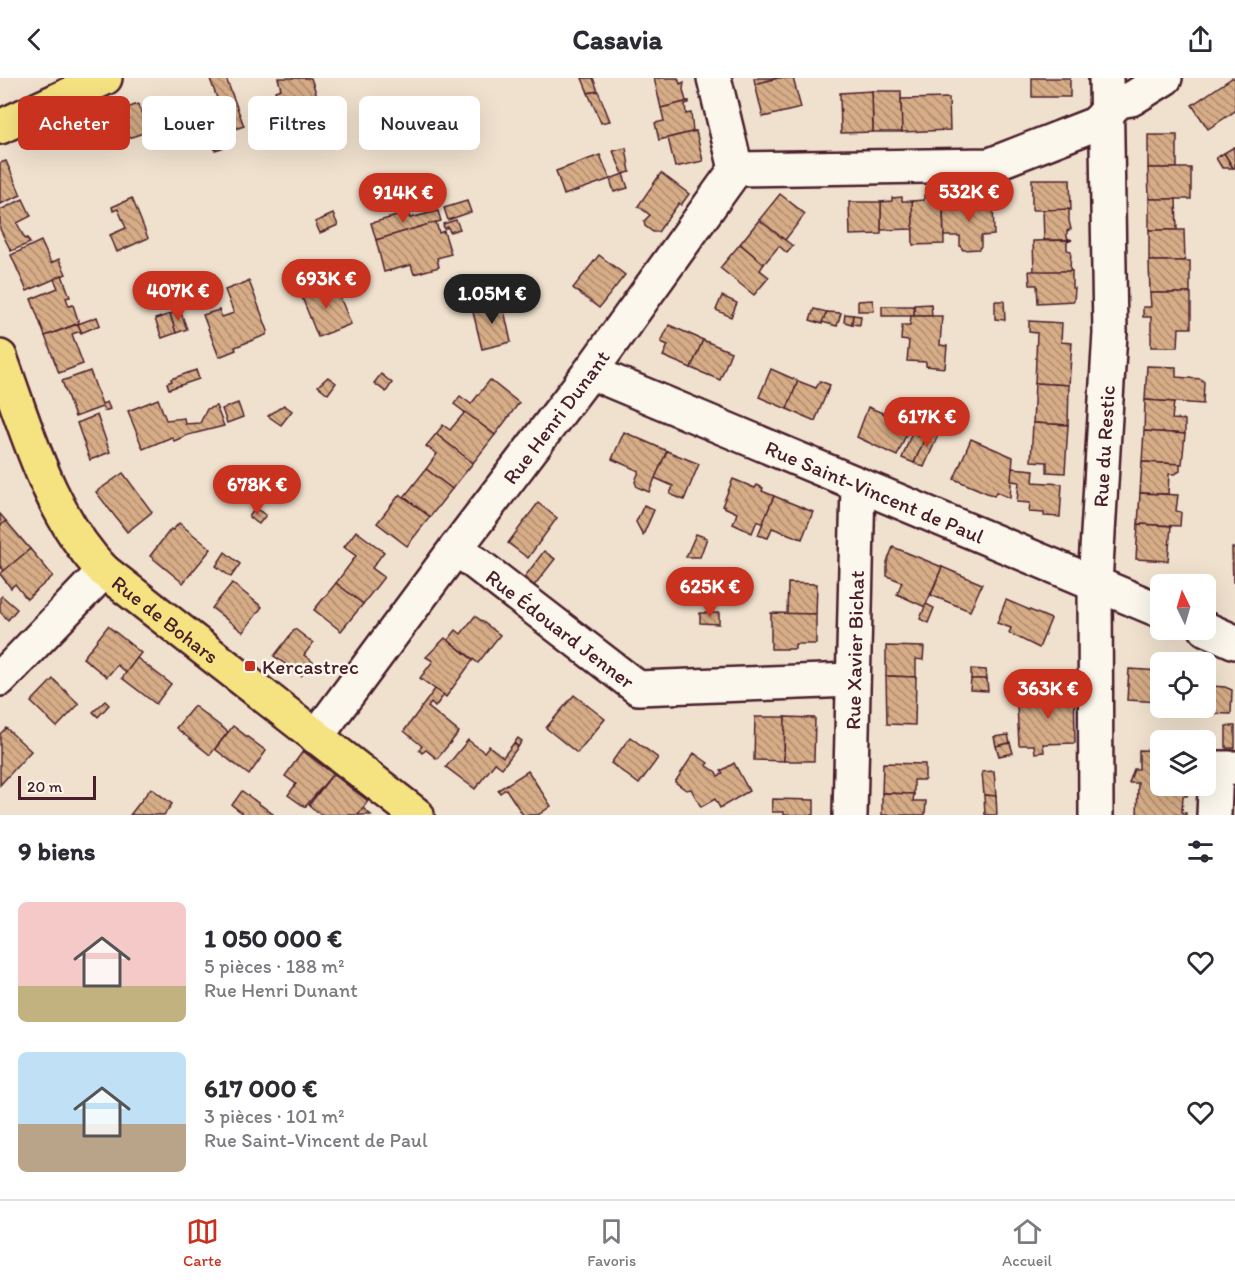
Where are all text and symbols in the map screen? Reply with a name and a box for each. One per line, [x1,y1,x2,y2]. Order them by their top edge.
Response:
icon: back [18,23,51,56]
text: Casavia [572,23,663,56]
icon: share [1184,23,1217,56]
chip: Acheter [18,96,130,150]
chip: Louer [142,96,236,150]
chip: Filtres [248,96,347,150]
chip: Nouveau [359,96,480,150]
pin: 532K € [920,172,1018,223]
pin: 914K € [354,173,452,224]
text: 532K € [939,179,999,203]
text: 914K € [373,180,433,204]
pin: 693K € [277,259,375,310]
text: 693K € [296,266,356,290]
pin: 407K € [129,271,227,322]
pin: 1.05M € [437,274,547,325]
text: 407K € [147,278,209,302]
text: 1.05M € [458,281,526,305]
street label: Rue Henri Dunant [497,345,614,489]
street label: Rue du Restic [1087,384,1119,508]
pin: 617K € [878,397,976,448]
text: 617K € [898,404,956,428]
street label: Rue Saint-Vincent de Paul [762,434,988,548]
pin: 678K € [208,465,306,516]
text: 678K € [227,472,287,496]
street label: Rue Édouard Jenner [481,563,640,694]
pin: 625K € [661,567,759,618]
street label: Rue de Bohars [107,570,224,668]
street label: Rue Xavier Bichat [840,570,868,730]
text: 625K € [680,574,740,598]
north arrow [1150,574,1216,640]
map controls [1150,574,1216,796]
button: locate [1150,652,1216,718]
place label: Kercastrec [262,654,359,679]
marker: Kercastrec [243,659,257,673]
pin: 363K € [999,669,1097,720]
text: 363K € [1017,676,1079,700]
button: layers [1150,730,1216,796]
scale bar [18,773,96,800]
text: 20 m [27,777,62,796]
text: 9 biens [18,835,96,867]
icon: filters [1184,835,1217,868]
text: 1 050 000 € [204,922,342,954]
icon: home [66,926,138,998]
icon: heart [1184,946,1217,979]
text: 5 pièces · 188 m² [204,954,344,978]
text: Rue Henri Dunant [204,978,358,1002]
text: 617 000 € [204,1072,317,1104]
icon: home [66,1076,138,1148]
icon: heart [1184,1096,1217,1129]
text: 3 pièces · 101 m² [204,1104,344,1128]
text: Rue Saint-Vincent de Paul [204,1128,428,1152]
tab: Carte [183,1215,221,1270]
tab: Favoris [587,1215,636,1270]
tab: Accueil [1002,1215,1052,1270]

